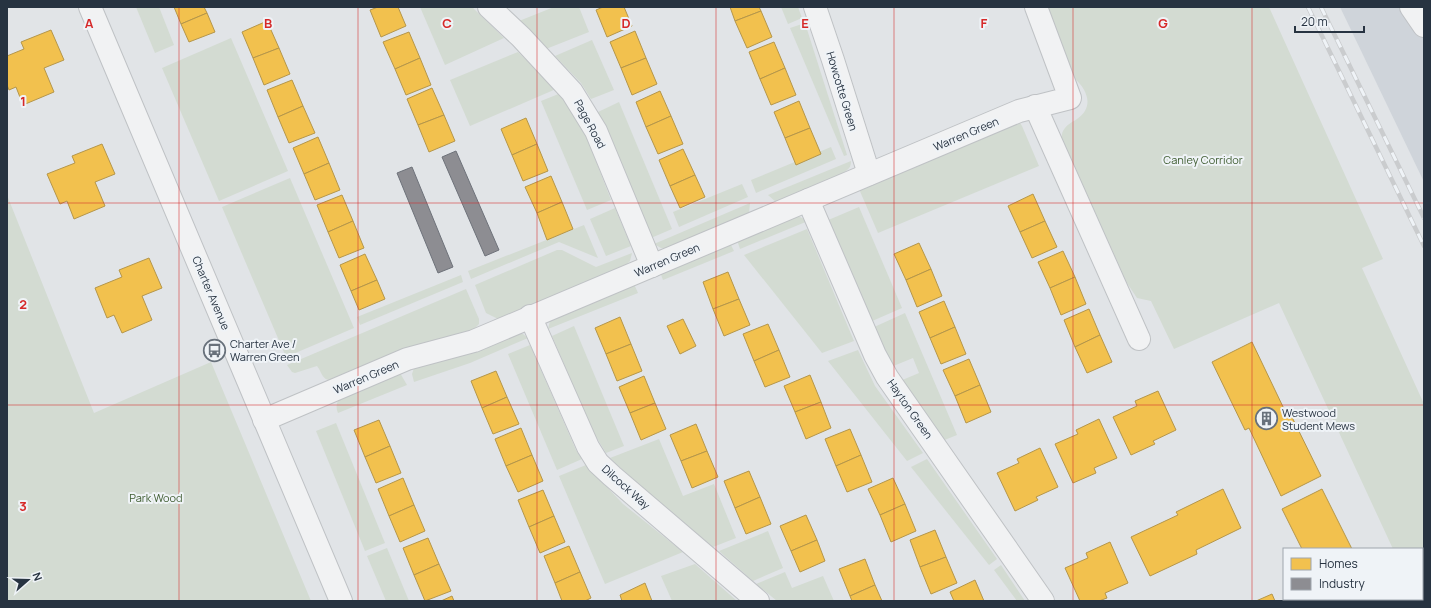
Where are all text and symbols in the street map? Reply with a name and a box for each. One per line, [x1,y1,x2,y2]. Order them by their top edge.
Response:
scale bar [1295,8,1364,34]
text: 20 m [1301,13,1328,30]
text: A [85,14,94,32]
text: B [264,14,272,32]
text: C [442,14,452,32]
text: D [621,14,631,32]
text: E [801,14,809,32]
text: F [981,14,988,32]
text: G [1158,14,1168,32]
street label: Howcotte Green [823,49,862,132]
text: 1 [20,92,26,110]
street label: Page Road [571,97,610,151]
street label: Warren Green [931,113,1001,154]
park label: Canley Corridor [1163,152,1243,167]
street label: Warren Green [632,239,702,280]
street label: Charter Avenue [189,254,234,333]
text: 2 [19,295,27,313]
place label: Charter Ave / Warren Green [230,336,300,364]
bus stop icon: Charter Ave / Warren Green [202,337,228,363]
street label: Warren Green [331,356,401,397]
street label: Hayton Green [884,376,937,442]
place label: Westwood Student Mews [1282,405,1355,433]
building icon: Westwood Student Mews [1253,406,1279,432]
street label: Dilcock Way [599,461,654,512]
park label: Park Wood [129,490,183,505]
text: 3 [19,497,27,515]
legend [1283,548,1423,600]
text: Homes [1319,555,1358,572]
north arrow [8,560,48,600]
text: N [29,570,46,583]
text: Industry [1319,575,1365,592]

